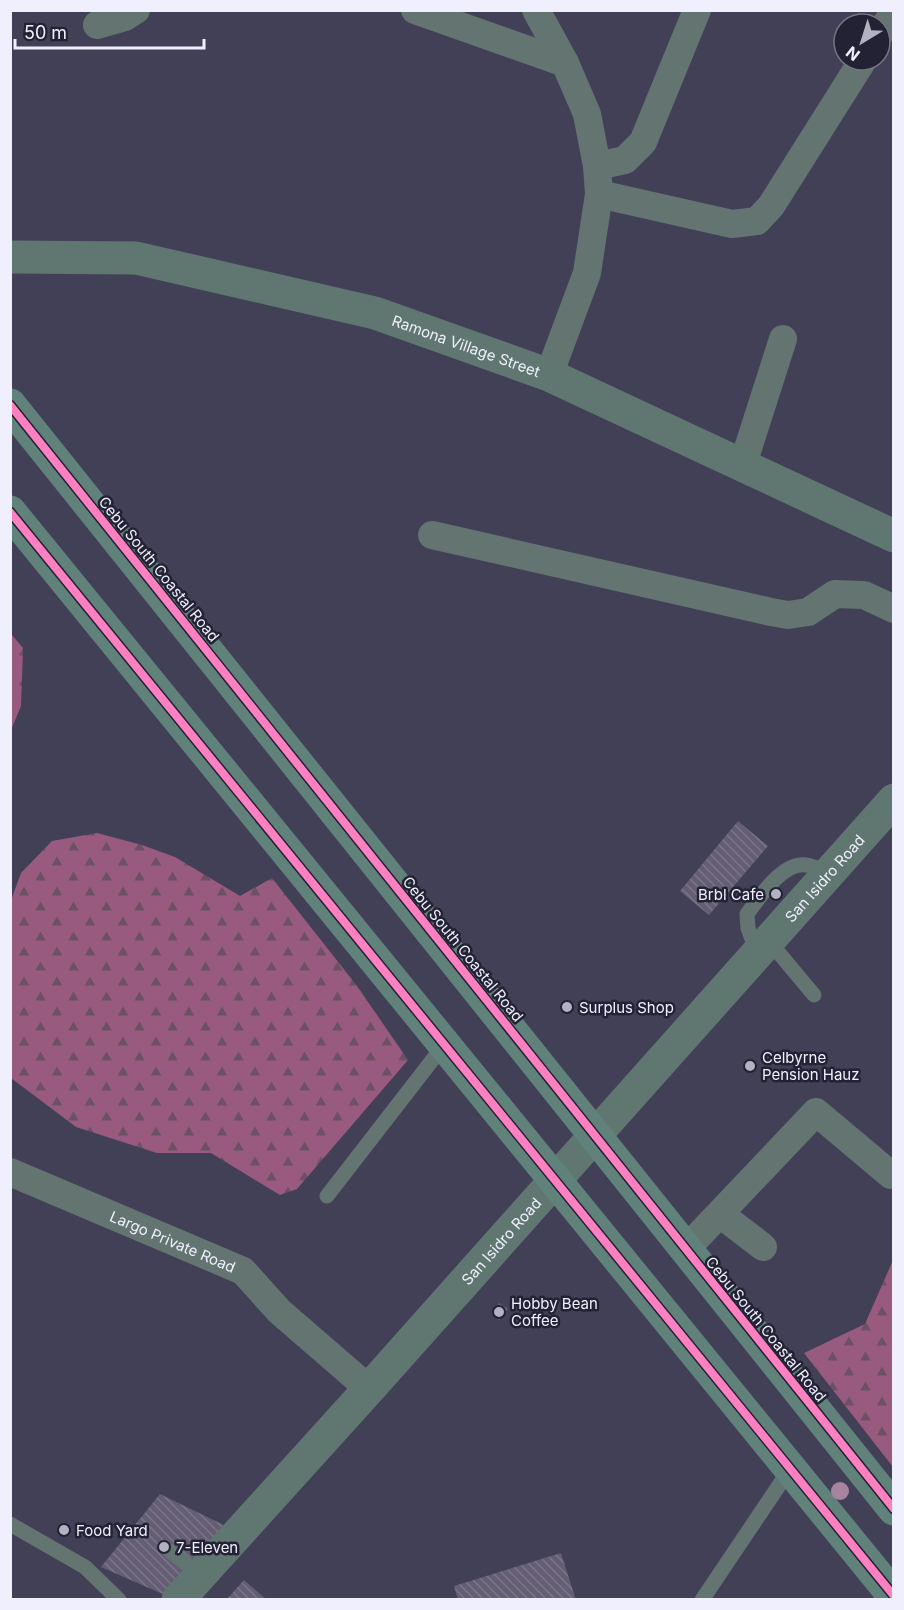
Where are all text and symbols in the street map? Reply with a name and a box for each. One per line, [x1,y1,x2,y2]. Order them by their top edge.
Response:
scale bar [15,12,204,50]
north arrow [832,12,892,72]
text: 50 m [24,22,67,43]
text: N [842,42,864,65]
street label: Ramona Village Street [389,310,543,381]
street label: Cebu South Coastal Road [95,493,223,645]
street label: San Isidro Road [780,830,868,926]
street label: Cebu South Coastal Road [399,873,527,1025]
place label: Brbl Cafe [698,885,764,904]
marker: Brbl Cafe [769,887,783,901]
place label: Surplus Shop [579,998,674,1017]
marker: Surplus Shop [560,1000,574,1014]
place label: Celbyrne Pension Hauz [762,1048,859,1084]
marker: Celbyrne Pension Hauz [743,1059,757,1073]
street label: San Isidro Road [457,1193,545,1289]
street label: Largo Private Road [107,1206,239,1276]
street label: Cebu South Coastal Road [702,1253,830,1405]
place label: Hobby Bean Coffee [511,1294,598,1330]
marker: Hobby Bean Coffee [492,1305,506,1319]
place label: Food Yard [76,1521,148,1540]
marker: Food Yard [57,1523,71,1537]
place label: 7-Eleven [176,1538,238,1557]
marker: 7-Eleven [157,1540,171,1554]

